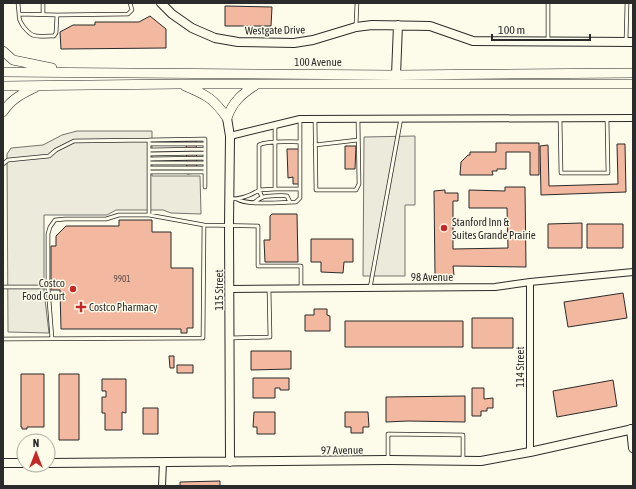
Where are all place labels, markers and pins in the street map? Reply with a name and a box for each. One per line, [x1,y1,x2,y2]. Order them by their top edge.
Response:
place label: Stanford Inn & Suites Grande Prairie [452,216,536,241]
marker: Stanford Inn & Suites Grande Prairie [439,223,449,233]
place label: Costco Food Court [22,277,65,302]
marker: Costco Food Court [68,284,78,294]
place label: Costco Pharmacy [89,301,158,313]
marker: Costco Pharmacy [76,302,86,312]

